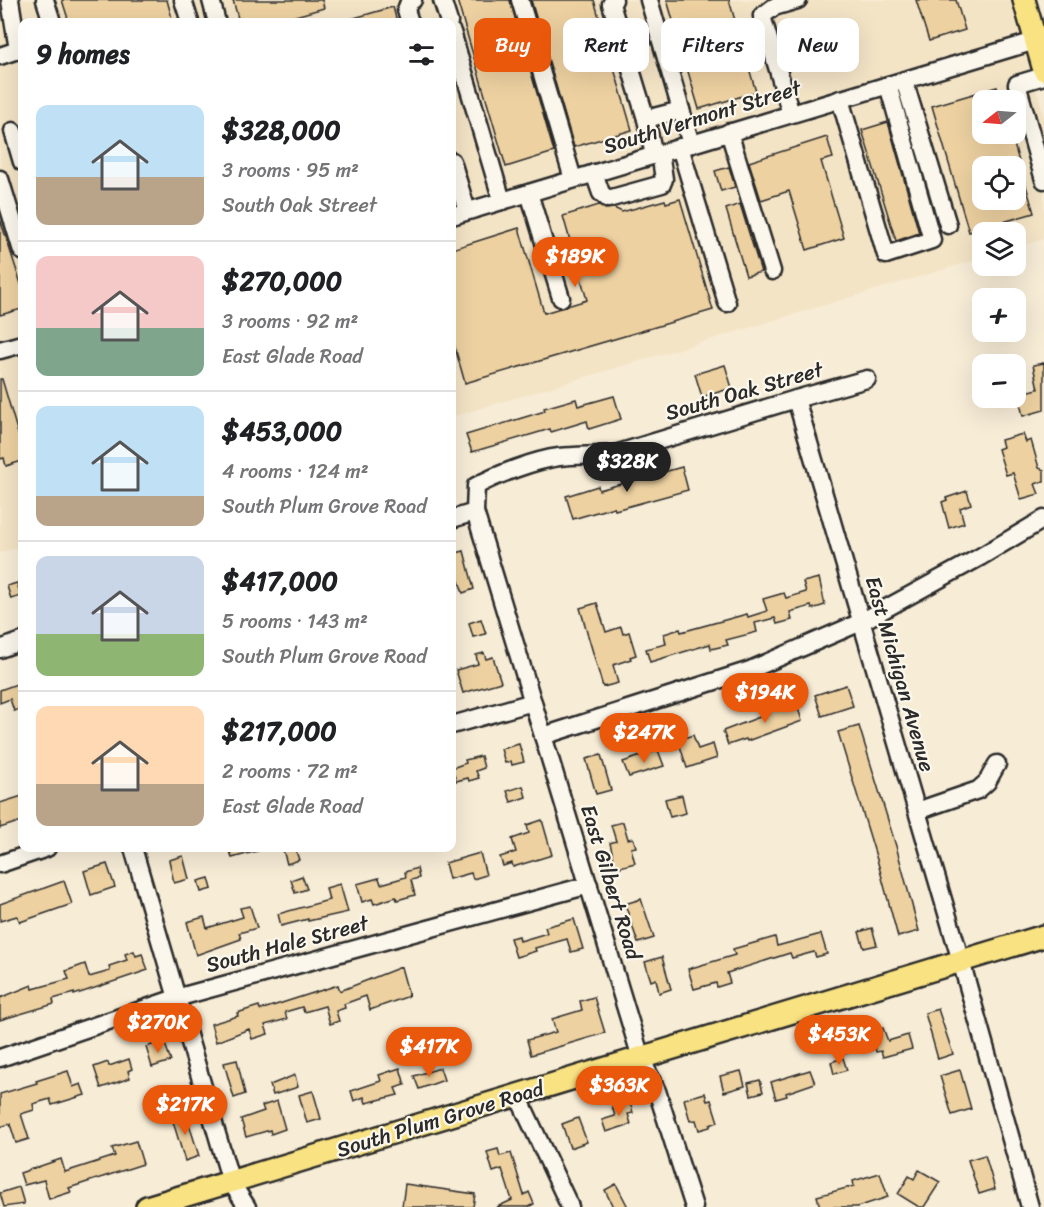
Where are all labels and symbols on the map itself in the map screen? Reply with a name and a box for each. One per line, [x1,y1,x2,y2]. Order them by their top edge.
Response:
street label: South Vermont Street [598,68,807,165]
north arrow [972,90,1026,144]
pin: $189K [533,237,617,288]
street label: South Oak Street [661,350,829,432]
pin: $328K [585,442,669,493]
street label: East Michigan Avenue [854,571,946,777]
pin: $194K [723,673,807,724]
pin: $247K [602,713,686,764]
street label: East Gilbert Road [569,800,653,966]
street label: South Hale Street [202,904,374,984]
pin: $270K [116,1003,200,1054]
pin: $453K [797,1015,881,1066]
pin: $417K [387,1027,471,1078]
pin: $363K [577,1066,661,1117]
street label: South Plum Grove Road [332,1069,550,1169]
pin: $217K [143,1085,227,1136]

